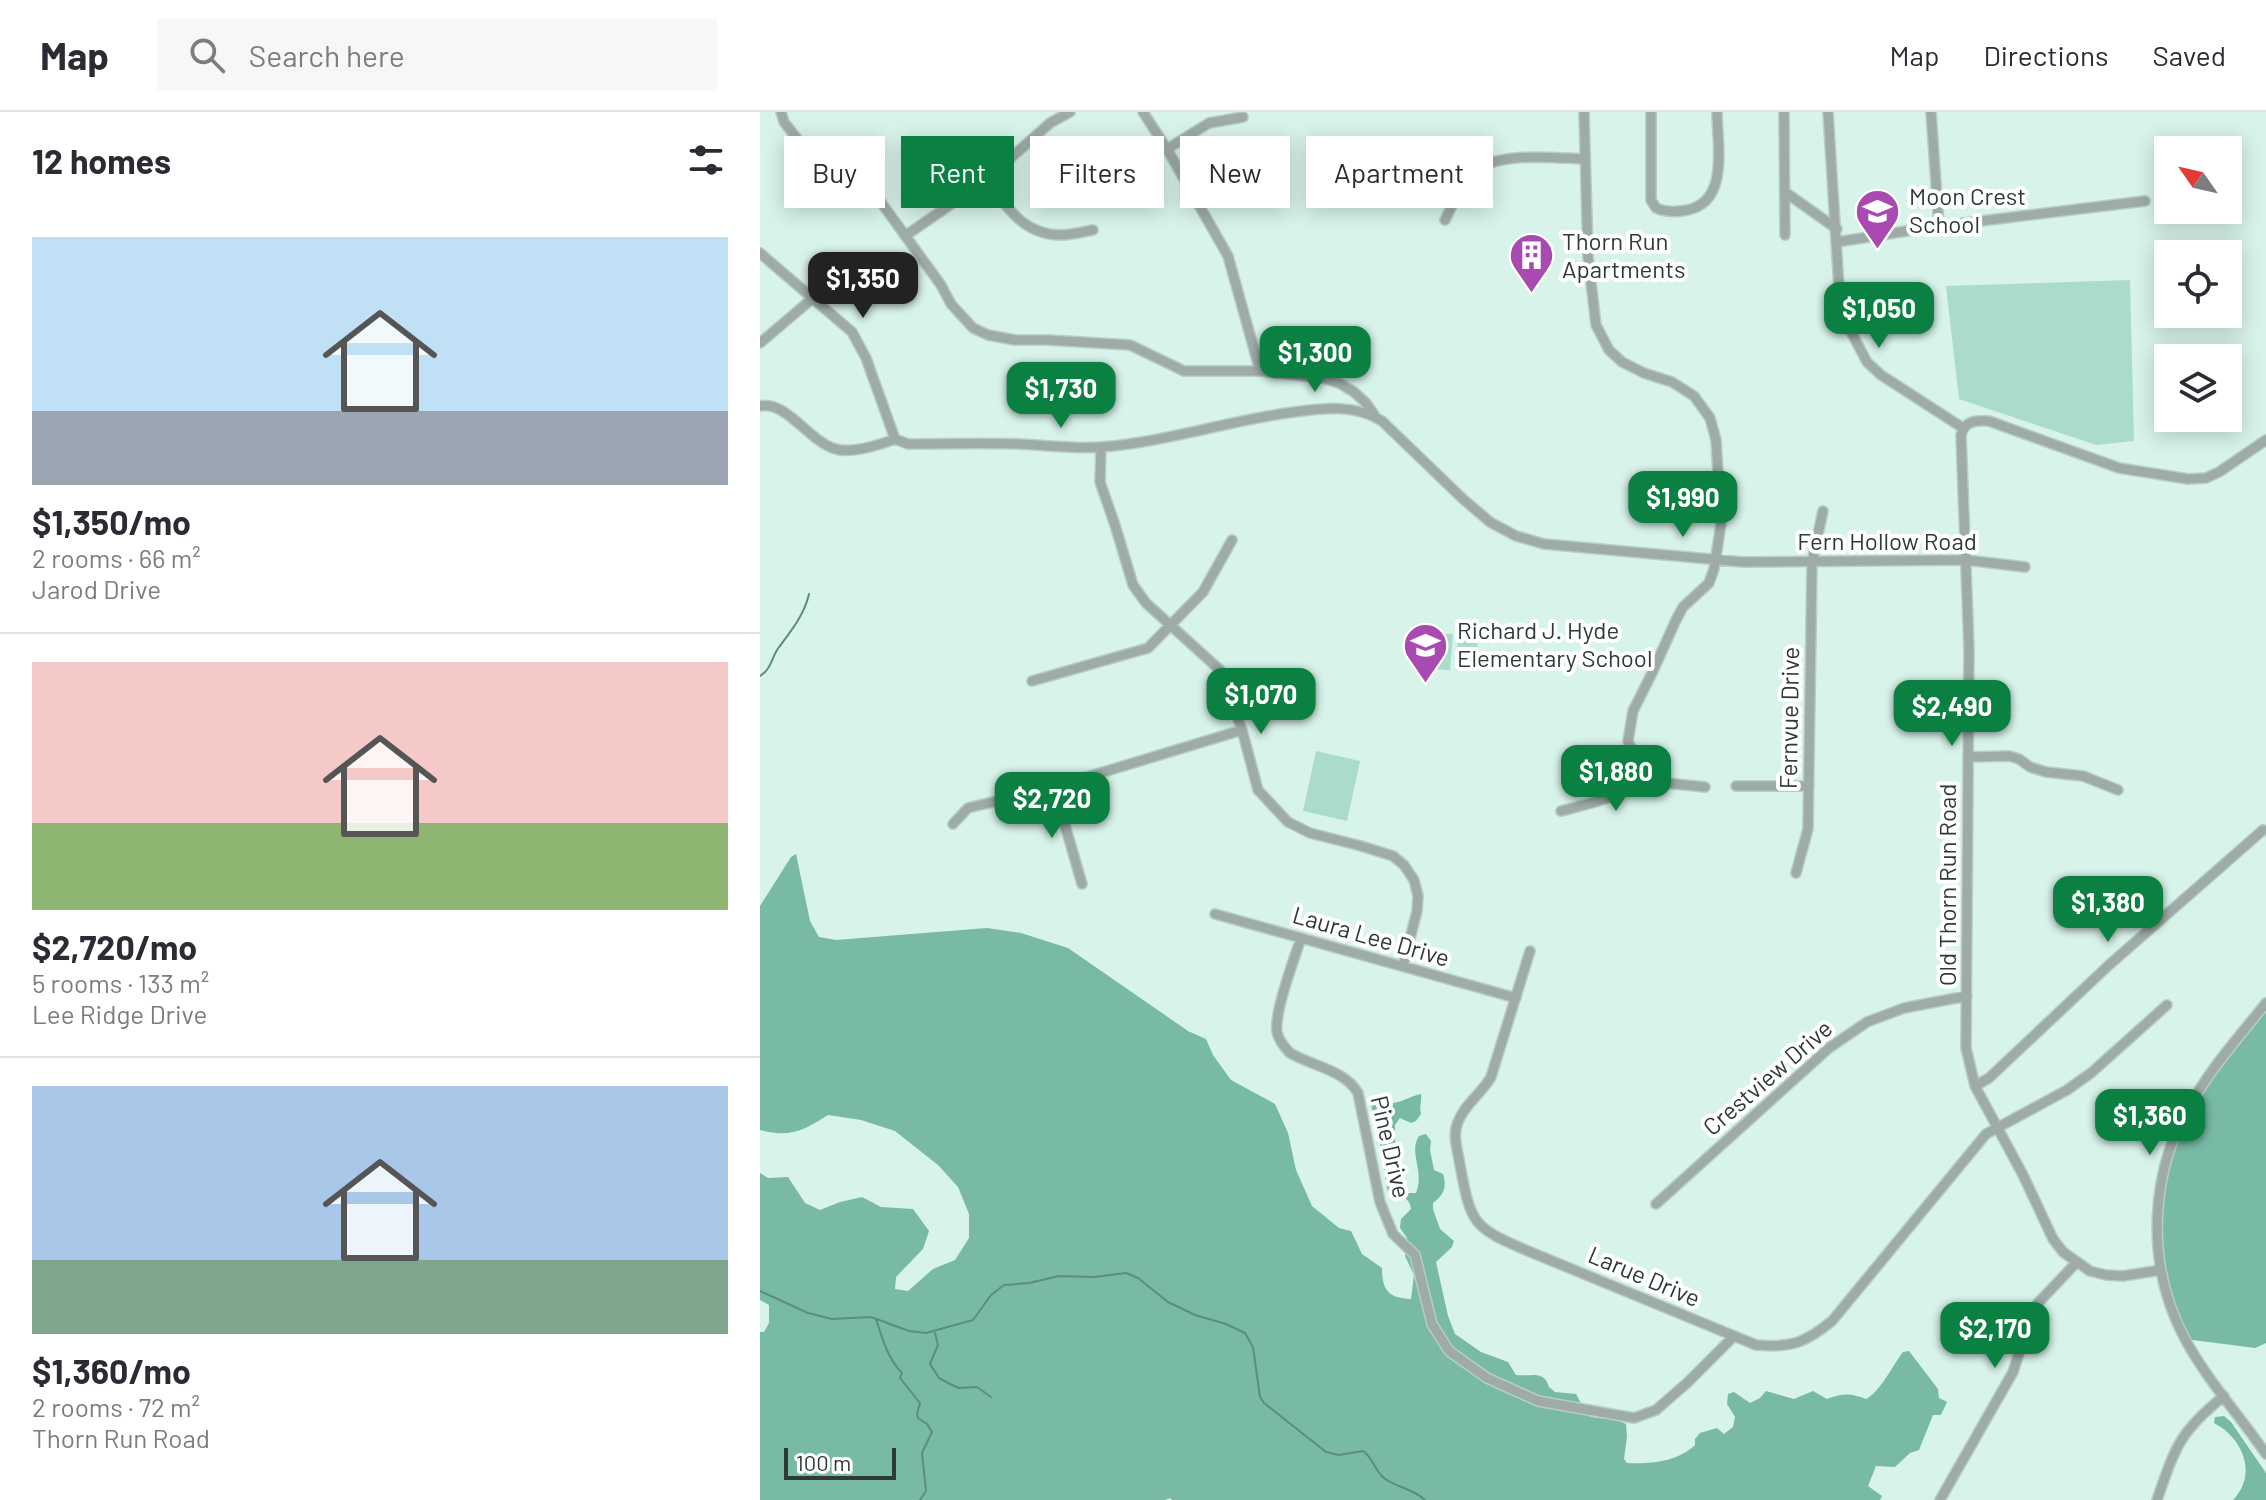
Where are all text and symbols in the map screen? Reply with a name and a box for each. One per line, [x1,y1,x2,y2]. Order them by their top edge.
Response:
search box [157,19,717,91]
text: Map [40,32,109,78]
icon: search [185,33,229,77]
text: Search here [249,37,405,73]
text: Map [1890,38,1939,72]
text: Directions [1983,38,2109,72]
text: Saved [2153,38,2226,72]
chip: Buy [784,136,885,208]
chip: Rent [901,136,1014,208]
chip: Filters [1030,136,1164,208]
chip: New [1180,136,1290,208]
chip: Apartment [1306,136,1493,208]
north arrow [2154,136,2242,224]
map controls [2154,136,2242,432]
icon: filters [684,138,728,182]
text: 12 homes [32,140,171,181]
place label: Moon Crest School [1909,181,2026,238]
school or university icon: Moon Crest School [1854,187,1902,250]
place label: Thorn Run Apartments [1562,226,1686,283]
building icon: Thorn Run Apartments [1507,232,1555,295]
button: locate [2154,240,2242,328]
pin: $1,350 [798,252,928,320]
text: $1,350 [826,262,900,293]
pin: $1,050 [1814,282,1944,350]
icon: home [308,289,452,433]
text: $1,050 [1842,292,1916,323]
pin: $1,300 [1250,326,1380,394]
text: $1,300 [1278,336,1352,367]
button: layers [2154,344,2242,432]
pin: $1,730 [996,362,1126,430]
text: $1,730 [1025,372,1097,403]
pin: $1,990 [1618,471,1748,539]
text: $1,990 [1646,481,1720,512]
text: $1,350/mo [32,501,191,542]
street label: Fern Hollow Road [1797,526,1977,555]
text: 2 rooms · 66 m² [32,542,201,573]
text: Jarod Drive [32,573,161,604]
place label: Richard J. Hyde Elementary School [1457,615,1652,672]
school or university icon: Richard J. Hyde Elementary School [1402,621,1450,684]
street label: Fernvue Drive [1773,647,1804,789]
pin: $1,070 [1196,668,1326,736]
text: $1,070 [1225,678,1297,709]
pin: $2,490 [1887,680,2017,748]
text: $2,490 [1912,690,1992,721]
icon: home [308,714,452,858]
pin: $1,880 [1551,745,1681,813]
text: $1,880 [1579,755,1653,786]
pin: $2,720 [987,772,1117,840]
text: $2,720 [1013,782,1091,813]
street label: Old Thorn Run Road [1932,784,1961,986]
pin: $1,380 [2043,876,2173,944]
text: $1,380 [2071,886,2145,917]
street label: Laura Lee Drive [1290,899,1453,972]
text: $2,720/mo [32,926,197,967]
text: 5 rooms · 133 m² [32,967,209,998]
text: Lee Ridge Drive [32,998,207,1029]
street label: Crestview Drive [1697,1013,1838,1141]
pin: $1,360 [2085,1089,2215,1157]
street label: Pine Drive [1366,1093,1417,1201]
text: $1,360 [2113,1099,2187,1130]
icon: home [308,1138,452,1282]
street label: Larue Drive [1584,1239,1705,1312]
pin: $2,170 [1930,1302,2060,1370]
text: $2,170 [1958,1312,2032,1343]
text: $1,360/mo [32,1350,191,1391]
text: 2 rooms · 72 m² [32,1391,200,1422]
text: Thorn Run Road [32,1422,210,1453]
scale bar [784,1444,896,1480]
text: 100 m [796,1449,851,1475]

